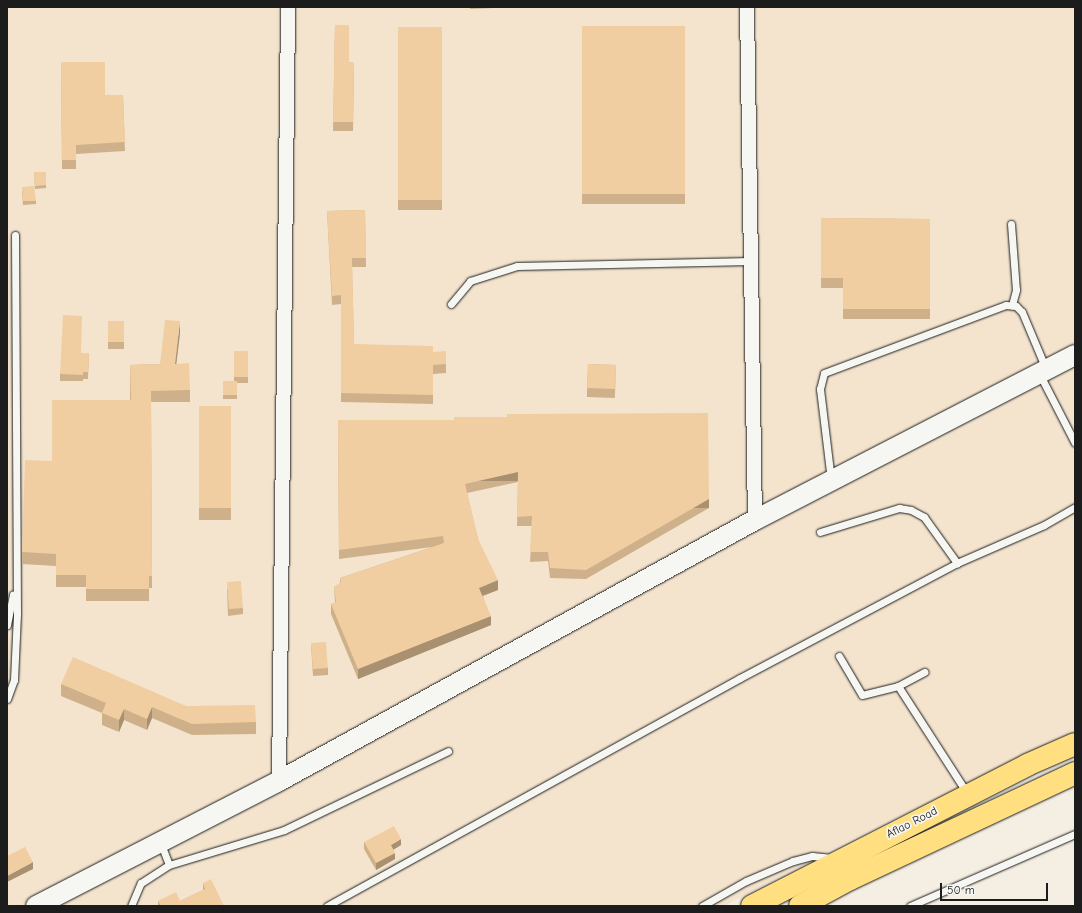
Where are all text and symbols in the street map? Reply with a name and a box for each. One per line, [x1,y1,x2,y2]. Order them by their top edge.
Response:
street label: Aflao Road [884,804,940,842]
scale bar [942,875,1050,901]
text: 50 m [947,883,975,897]

